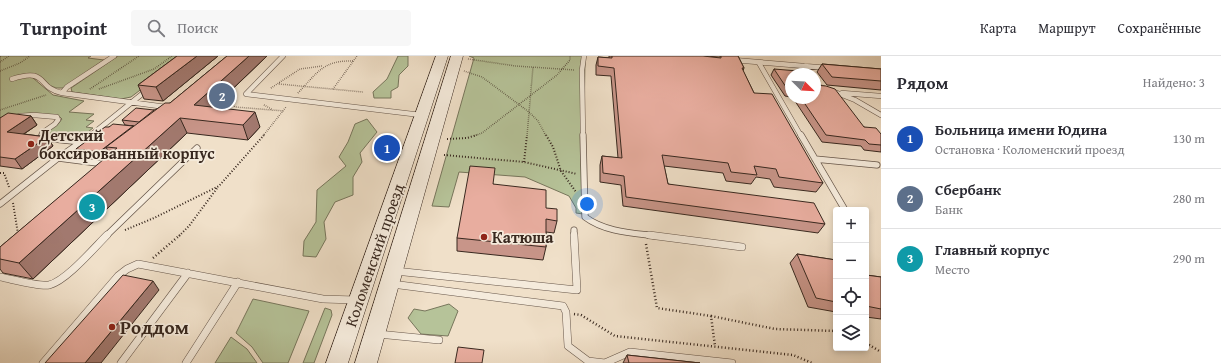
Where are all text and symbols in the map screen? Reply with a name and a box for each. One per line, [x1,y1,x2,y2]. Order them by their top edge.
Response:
search box [131,10,411,46]
text: Turnpoint [20,14,107,42]
icon: search [145,17,167,39]
text: Поиск [177,17,218,38]
text: Карта [980,18,1016,38]
text: Маршрут [1038,18,1096,38]
text: Сохранённые [1118,18,1201,38]
north arrow [785,68,821,104]
text: Рядом [897,70,948,95]
text: Найдено: 3 [1143,73,1205,92]
pin: 2 [209,81,235,111]
text: Больница имени Юдина [935,119,1107,140]
place label: Детский боксированный корпус [38,123,215,165]
text: 1 [907,129,913,148]
text: 130 m [1173,129,1205,148]
pin: 1 [374,133,400,163]
marker: Детский боксированный корпус [26,139,36,149]
text: Остановка · Коломенский проезд [935,140,1125,159]
text: Сбербанк [935,179,1001,200]
street label: Коломенский проезд [338,180,410,330]
text: 2 [907,189,913,208]
text: 280 m [1173,189,1205,208]
pin: 3 [79,192,105,222]
your location [577,194,597,214]
text: Банк [935,200,963,219]
map controls [833,207,869,351]
button: + [833,207,869,243]
place label: Катюша [492,225,554,249]
marker: Катюша [479,232,489,242]
text: Главный корпус [935,239,1049,260]
button: − [833,243,869,279]
text: 3 [907,249,913,268]
text: 290 m [1173,249,1205,268]
text: Место [935,260,970,279]
button: locate [833,279,869,315]
place label: Роддом [120,313,189,341]
button: layers [833,315,869,351]
marker: Роддом [107,322,117,332]

